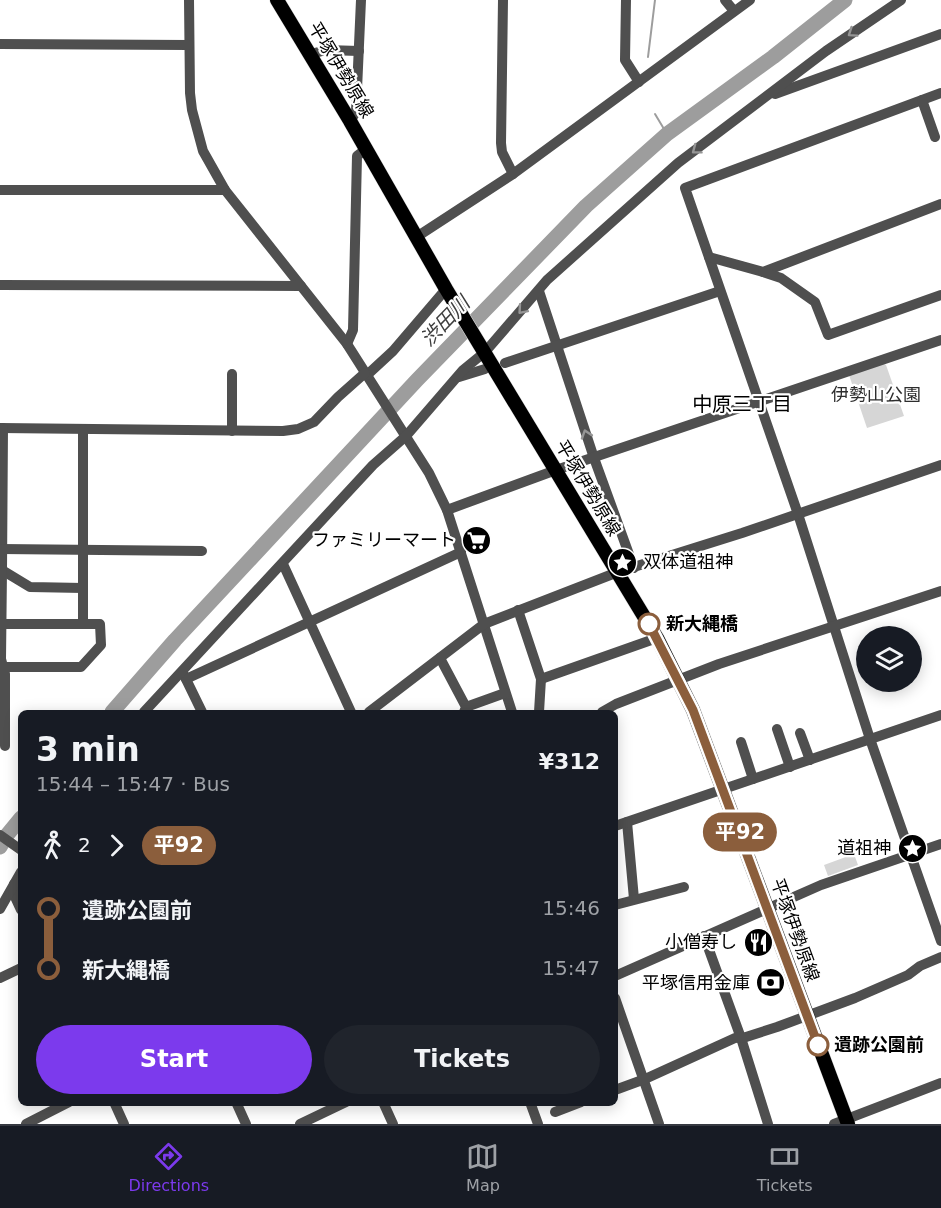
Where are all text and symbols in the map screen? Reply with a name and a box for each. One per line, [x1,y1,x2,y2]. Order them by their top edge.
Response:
street label: 平塚伊勢原線 [305,18,378,121]
one-way arrow [848,26,859,37]
one-way arrow [692,142,703,153]
water label: 渋田川 [416,290,476,351]
one-way arrow [518,303,529,314]
park label: 伊勢山公園 [831,384,921,405]
district label: 中原三丁目 [692,392,792,416]
one-way arrow [580,429,593,440]
street label: 平塚伊勢原線 [552,436,625,539]
supermarket icon: ファミリーマート [461,524,493,556]
place label: ファミリーマート [312,529,456,550]
place icon: 双体道祖神 [606,546,638,578]
place label: 双体道祖神 [643,551,733,572]
marker: 新大縄橋 [638,613,660,635]
place label: 新大縄橋 [666,613,738,634]
map controls [856,626,922,692]
button: layers [856,626,922,692]
text: 3 min [36,730,140,769]
text: ¥312 [539,749,600,774]
text: 15:44 – 15:47 · Bus [36,772,230,796]
line badge: 平92 [706,812,774,852]
text: 平92 [715,820,765,844]
icon: walk [36,829,69,862]
icon: forward [100,829,133,862]
place icon: 道祖神 [896,832,928,864]
text: 2 [78,833,91,857]
text: 平92 [154,833,204,857]
place label: 道祖神 [837,837,891,858]
street label: 平塚伊勢原線 [767,875,824,984]
text: 15:46 [542,896,600,920]
text: 遺跡公園前 [82,898,192,923]
restaurant icon: 小僧寿し [742,926,774,958]
place label: 小僧寿し [665,931,737,952]
text: 15:47 [542,956,600,980]
text: 新大縄橋 [82,958,170,983]
bank icon: 平塚信用金庫 [755,967,787,999]
place label: 平塚信用金庫 [642,972,750,993]
button: Start [36,1025,312,1094]
button: Tickets [324,1025,600,1094]
marker: 遺跡公園前 [807,1034,829,1056]
place label: 遺跡公園前 [834,1034,924,1055]
tab: Directions [128,1140,209,1195]
tab: Map [466,1140,500,1195]
tab: Tickets [757,1140,812,1195]

